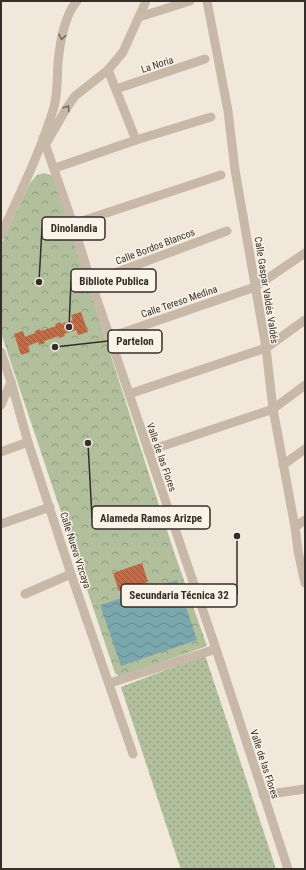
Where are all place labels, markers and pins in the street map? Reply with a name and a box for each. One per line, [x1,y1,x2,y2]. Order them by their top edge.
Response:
callout: Dinolandia [42,217,105,240]
callout: Bibliote Publica [71,269,156,292]
callout: Partelon [108,330,162,353]
callout: Alameda Ramos Arizpe [92,506,210,529]
callout: Secundaria Técnica 32 [121,584,237,607]

